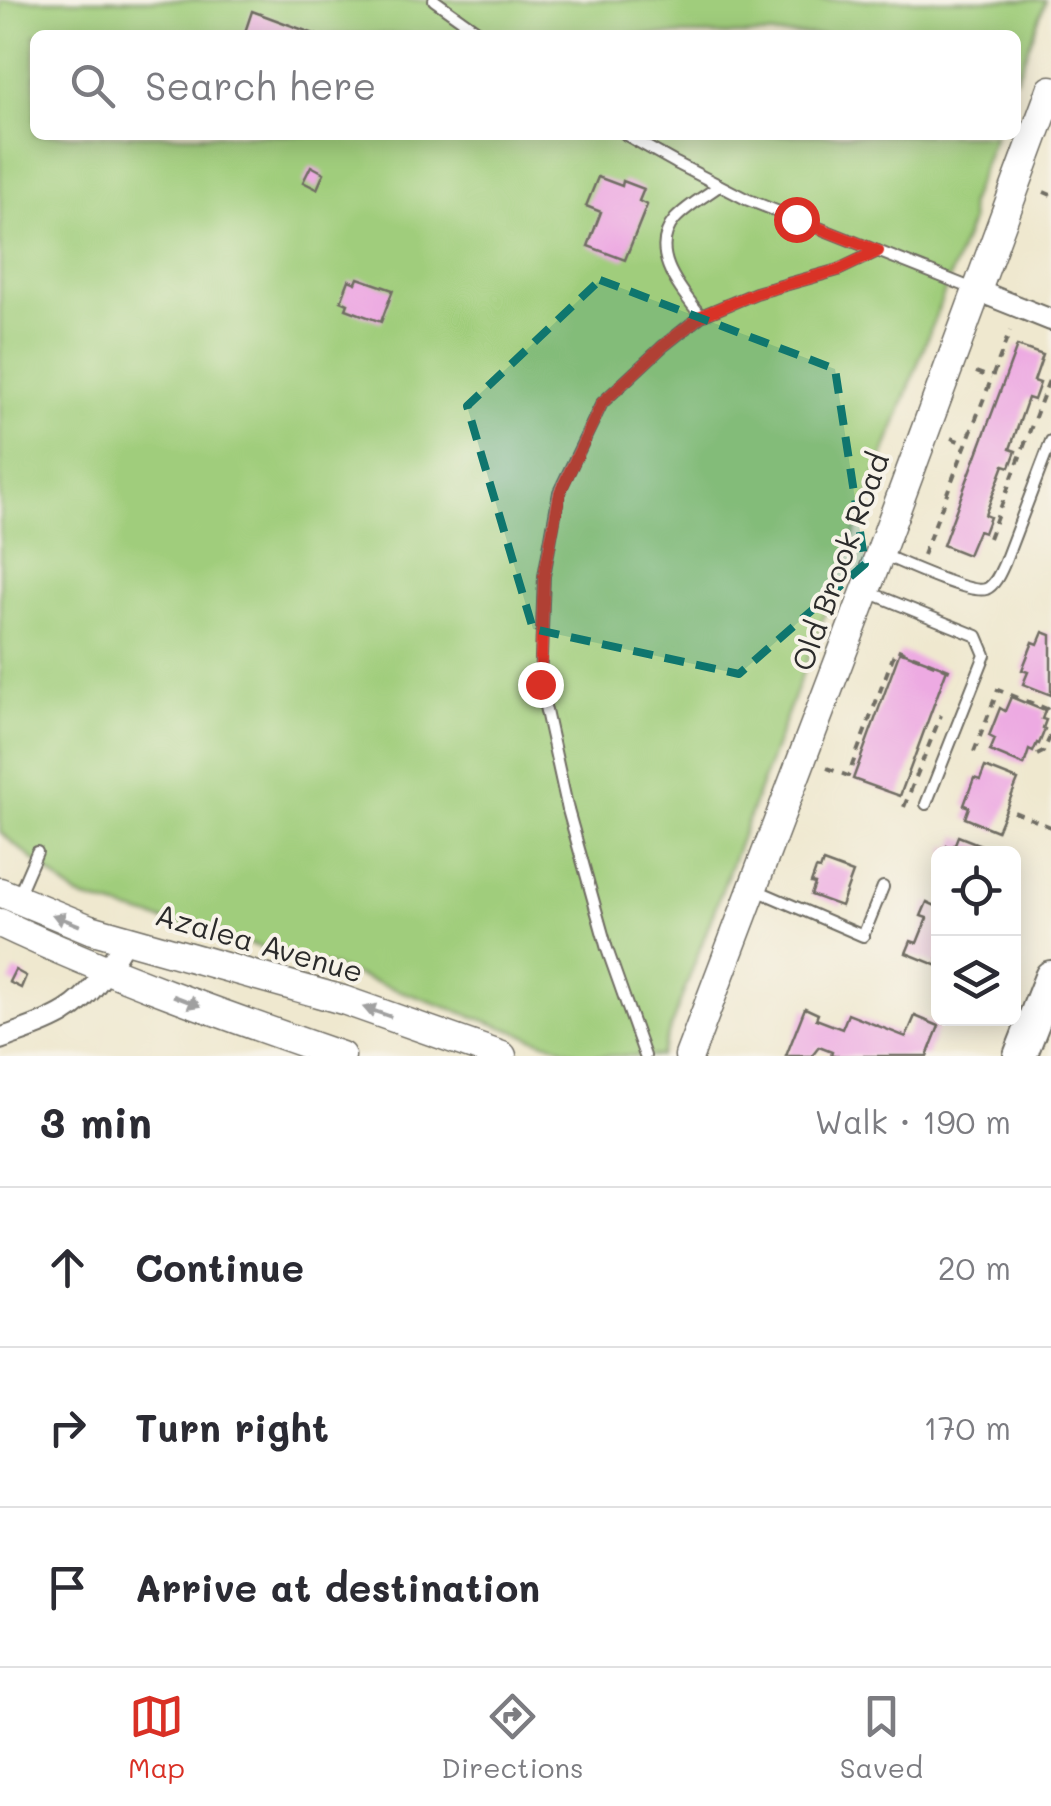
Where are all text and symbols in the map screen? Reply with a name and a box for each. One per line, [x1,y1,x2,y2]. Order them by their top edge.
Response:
search box [30,30,1021,140]
icon: search [65,58,120,113]
text: Search here [145,60,376,110]
route start [774,197,820,243]
street label: Old Brook Road [781,447,897,676]
route end [518,662,564,708]
map controls [931,846,1021,1026]
button: locate [931,846,1021,936]
street label: Azalea Avenue [151,893,368,991]
one-way arrow [50,911,80,927]
button: layers [931,936,1021,1026]
one-way arrow [172,994,202,1009]
one-way arrow [362,1004,392,1019]
text: 3 min [40,1094,152,1149]
text: Walk · 190 m [815,1100,1011,1142]
icon: ahead [40,1240,95,1295]
text: Continue [135,1242,304,1292]
text: 20 m [938,1246,1011,1288]
icon: right [40,1400,95,1455]
text: Turn right [135,1402,329,1452]
text: 170 m [923,1406,1011,1448]
icon: arrive [40,1560,95,1615]
text: Arrive at destination [135,1562,540,1612]
tab: Map [128,1689,185,1785]
tab: Directions [441,1689,584,1785]
tab: Saved [840,1689,923,1785]

